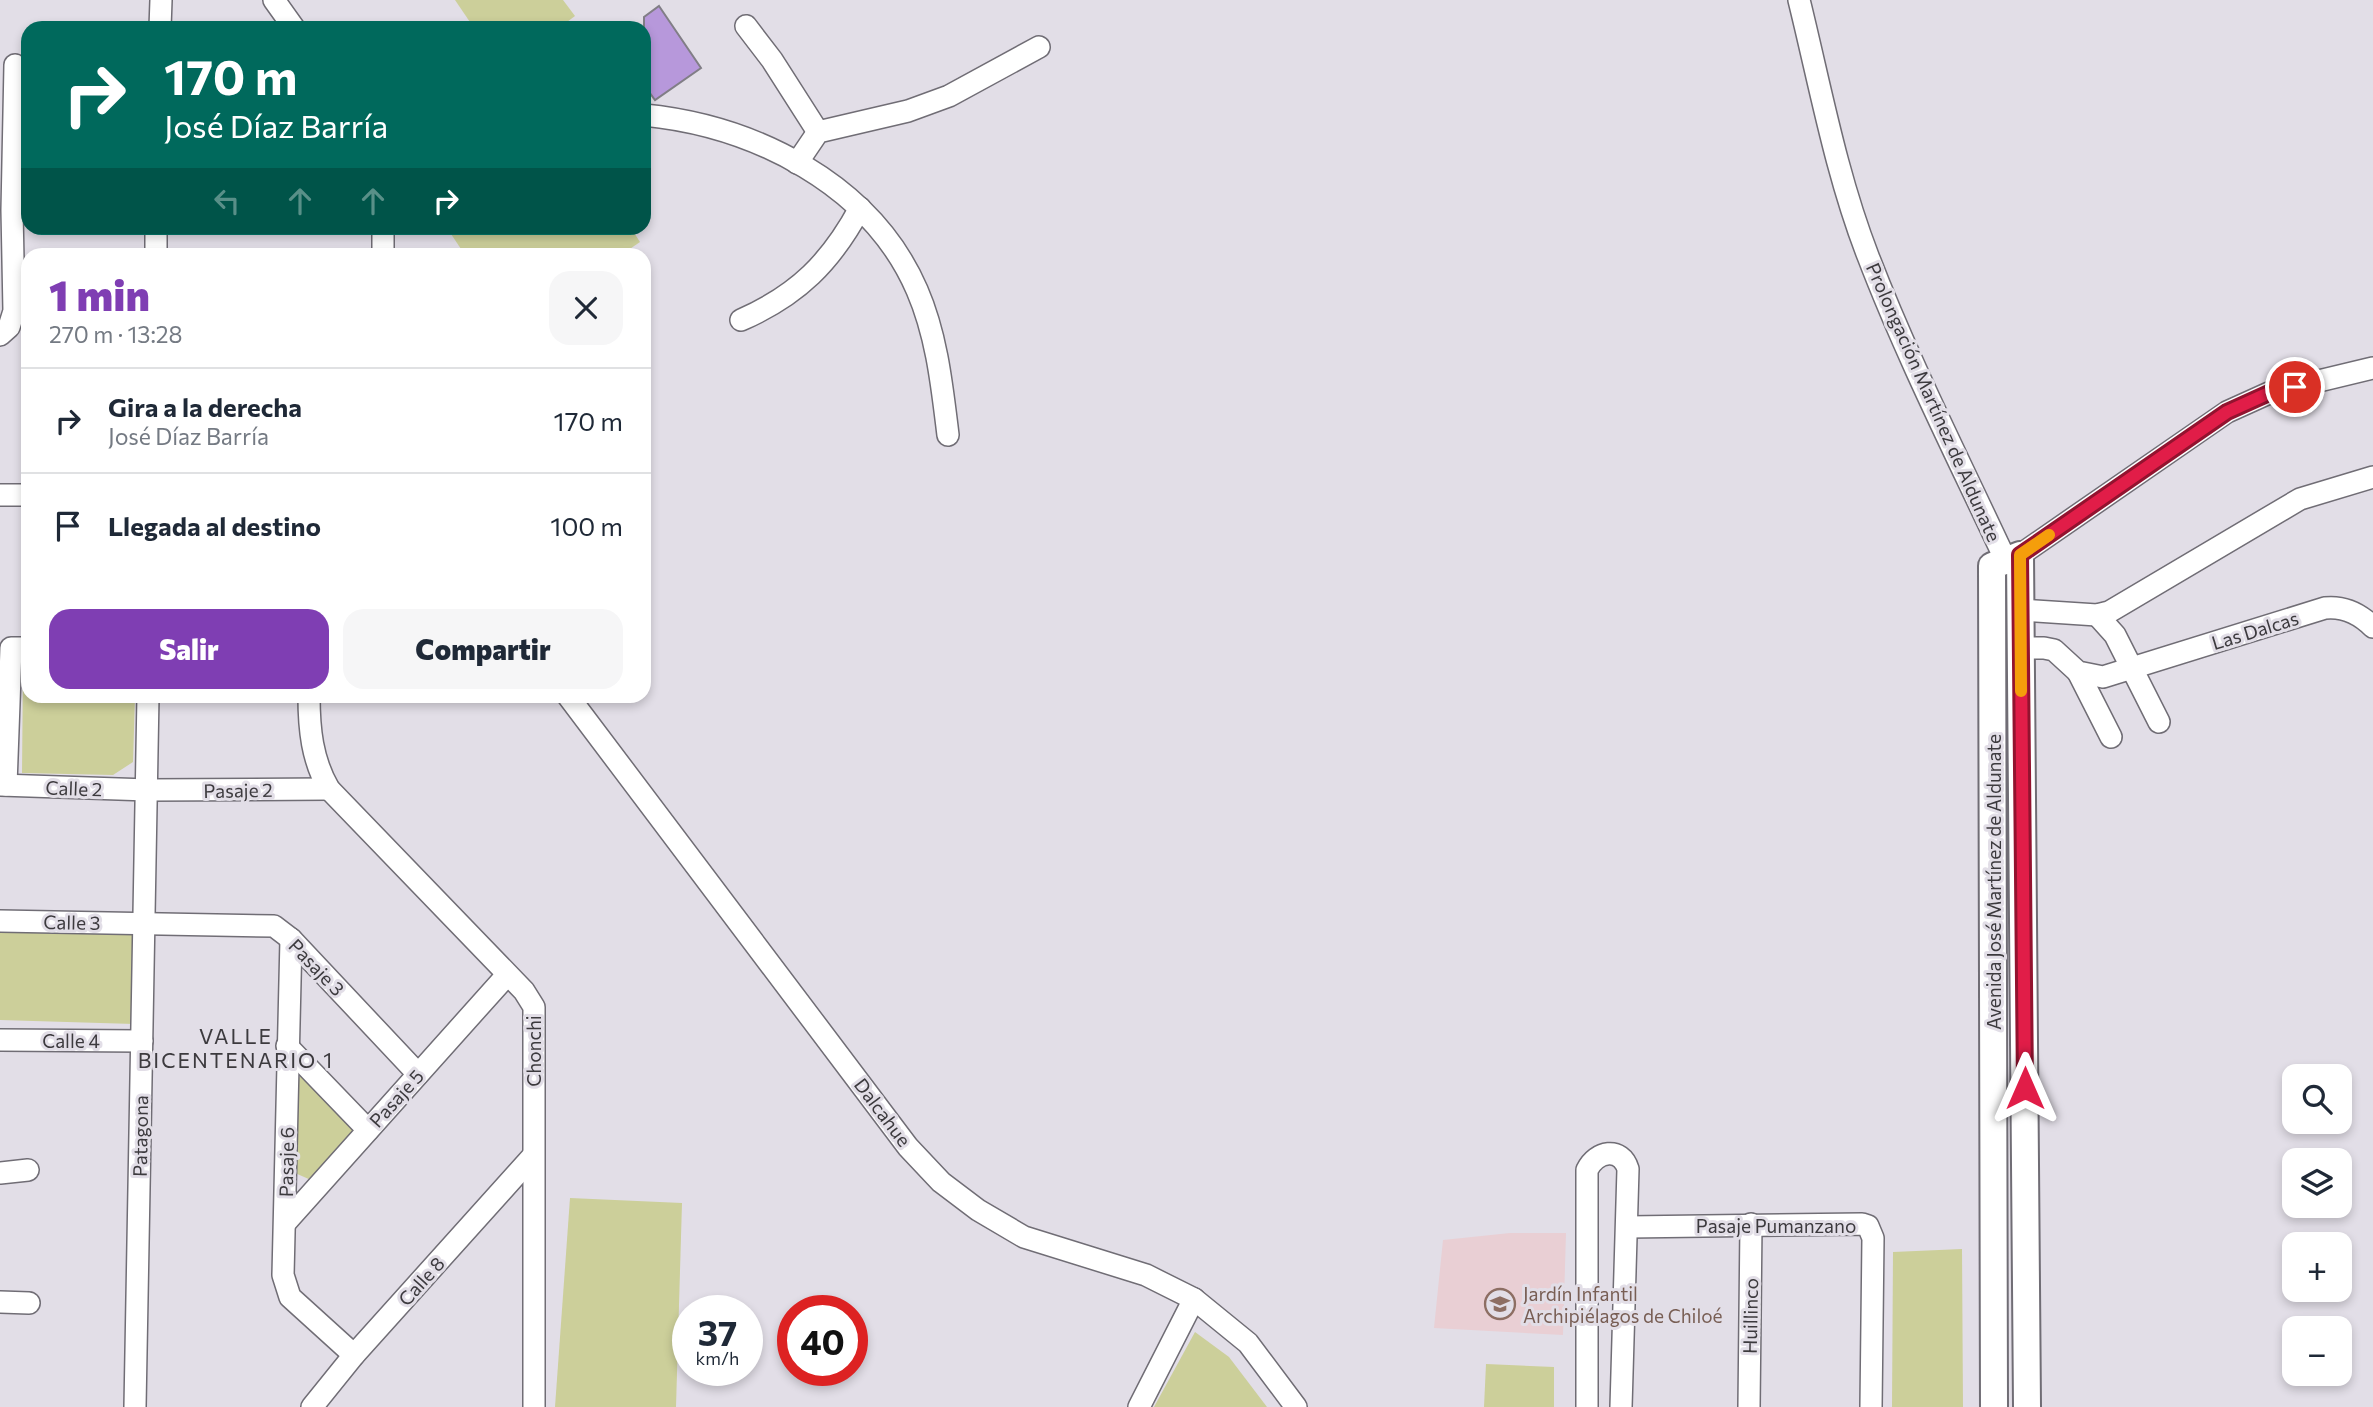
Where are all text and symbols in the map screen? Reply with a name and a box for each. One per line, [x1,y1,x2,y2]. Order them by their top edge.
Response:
text: 170 m [164,45,297,105]
icon: right [49,49,140,140]
text: José Díaz Barría [164,105,388,145]
icon: left [208,182,246,220]
icon: ahead [281,182,319,220]
icon: ahead [354,182,392,220]
icon: right [427,182,465,220]
street label: Prolongación Martínez de Aldunate [1862,259,2006,545]
text: 1 min [49,268,150,320]
button: close [549,271,623,345]
text: 270 m · 13:28 [49,320,183,348]
pin [2265,357,2325,417]
icon: arrive [2276,368,2314,406]
text: Gira a la derecha [108,391,302,422]
icon: right [49,402,87,440]
text: 170 m [554,405,623,436]
text: José Díaz Barría [108,422,269,450]
icon: arrive [49,507,87,545]
text: Llegada al destino [108,510,321,541]
text: 100 m [550,510,623,541]
street label: Las Dalcas [2209,606,2301,654]
button: Salir [49,609,329,689]
button: Compartir [343,609,623,689]
street label: Avenida José Martínez de Aldunate [1982,734,2005,1030]
street label: Calle 2 [45,776,103,800]
street label: Pasaje 2 [203,778,273,802]
street label: Calle 3 [43,910,101,934]
street label: Pasaje 3 [284,934,350,1000]
street label: Chonchi [522,1015,545,1087]
district label: VALLE BICENTENARIO 1 [138,1023,334,1072]
street label: Calle 4 [42,1029,100,1052]
position arrow [1988,1051,2062,1125]
street label: Pasaje 5 [364,1064,428,1132]
map controls [2282,1064,2352,1386]
button: search [2282,1064,2352,1134]
street label: Dalcahue [850,1073,916,1151]
street label: Patagona [128,1095,152,1177]
street label: Pasaje 6 [274,1127,298,1197]
button: layers [2282,1148,2352,1218]
street label: Pasaje Pumanzano [1696,1214,1856,1237]
button: + [2282,1232,2352,1302]
street label: Calle 8 [393,1252,449,1310]
street label: Huillinco [1738,1278,1762,1354]
place label: Jardín Infantil Archipiélagos de Chiloé [1523,1282,1723,1327]
school or university icon: Jardín Infantil Archipiélagos de Chiloé [1483,1287,1517,1321]
speed limit sign: 40 [777,1295,868,1386]
text: 37 [698,1310,737,1353]
button: − [2282,1316,2352,1386]
text: km/h [696,1347,739,1369]

